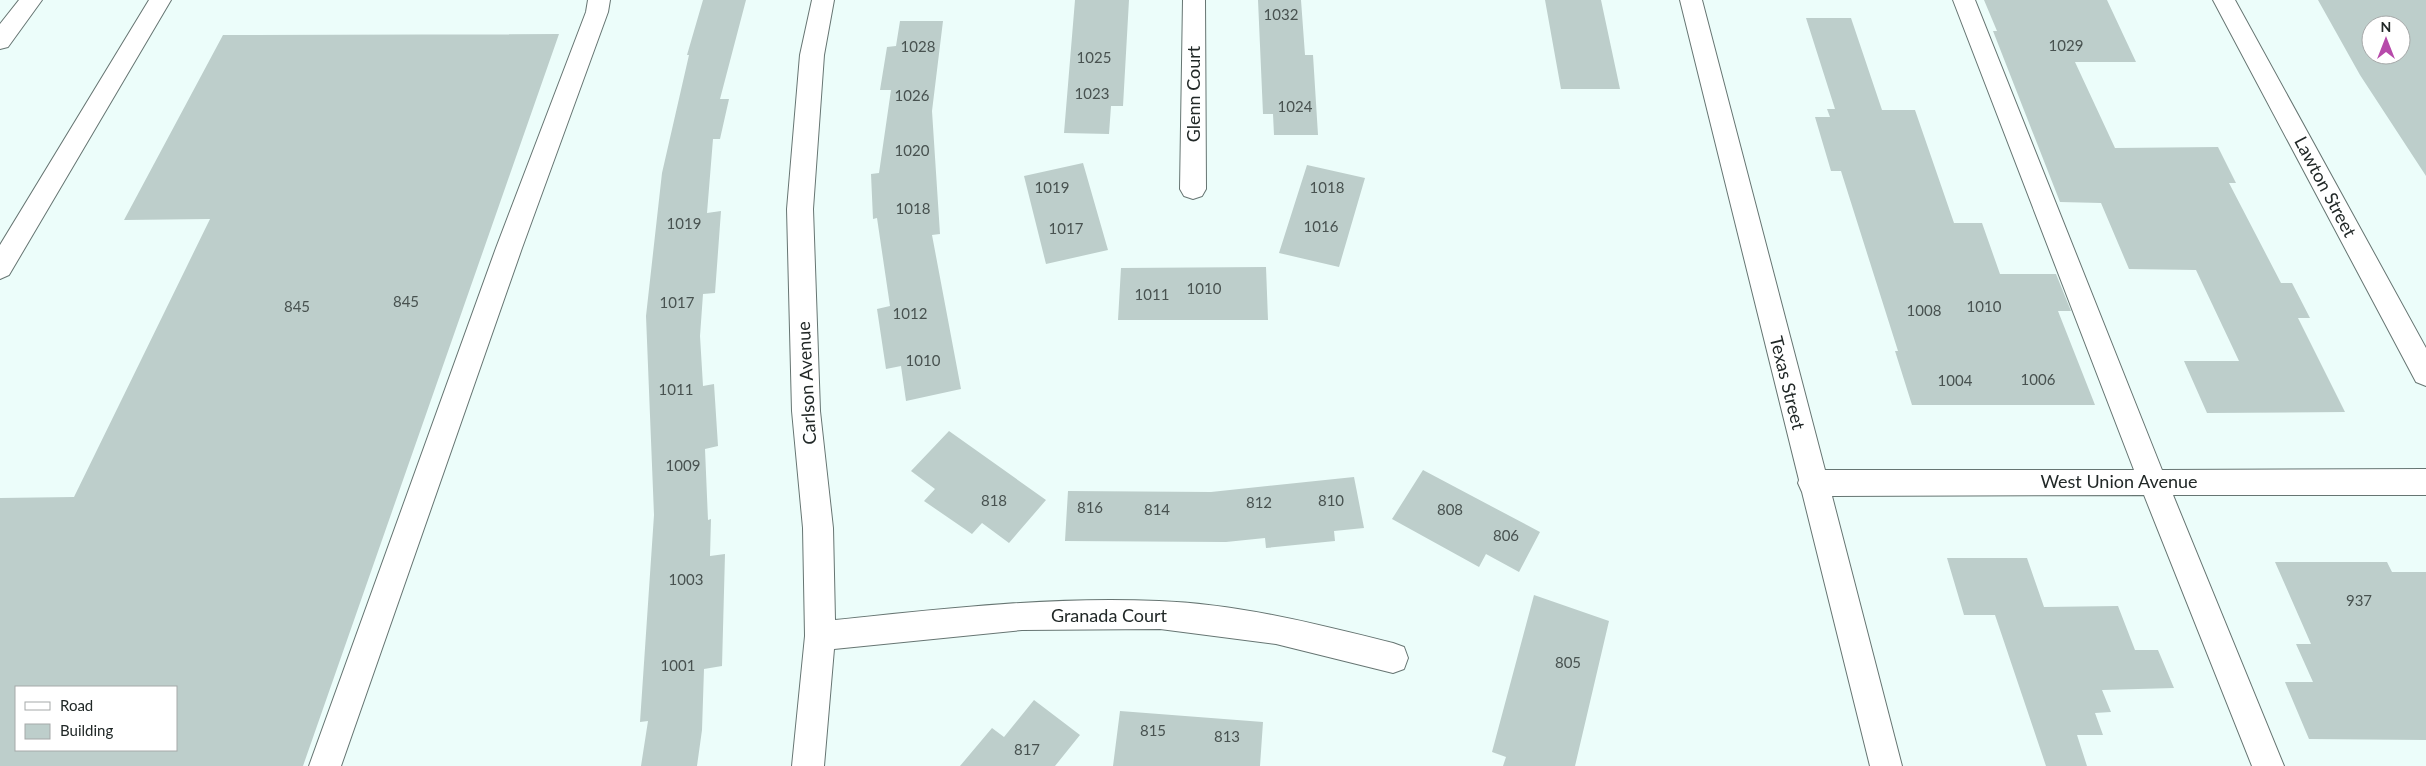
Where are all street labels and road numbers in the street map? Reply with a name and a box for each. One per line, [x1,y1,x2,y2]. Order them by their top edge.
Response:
street label: Glenn Court [1182,45,1204,142]
street label: Lawton Street [2290,132,2362,241]
street label: Carlson Avenue [792,321,820,445]
street label: Texas Street [1766,334,1810,432]
street label: West Union Avenue [2040,470,2198,492]
street label: Granada Court [1051,604,1168,626]

